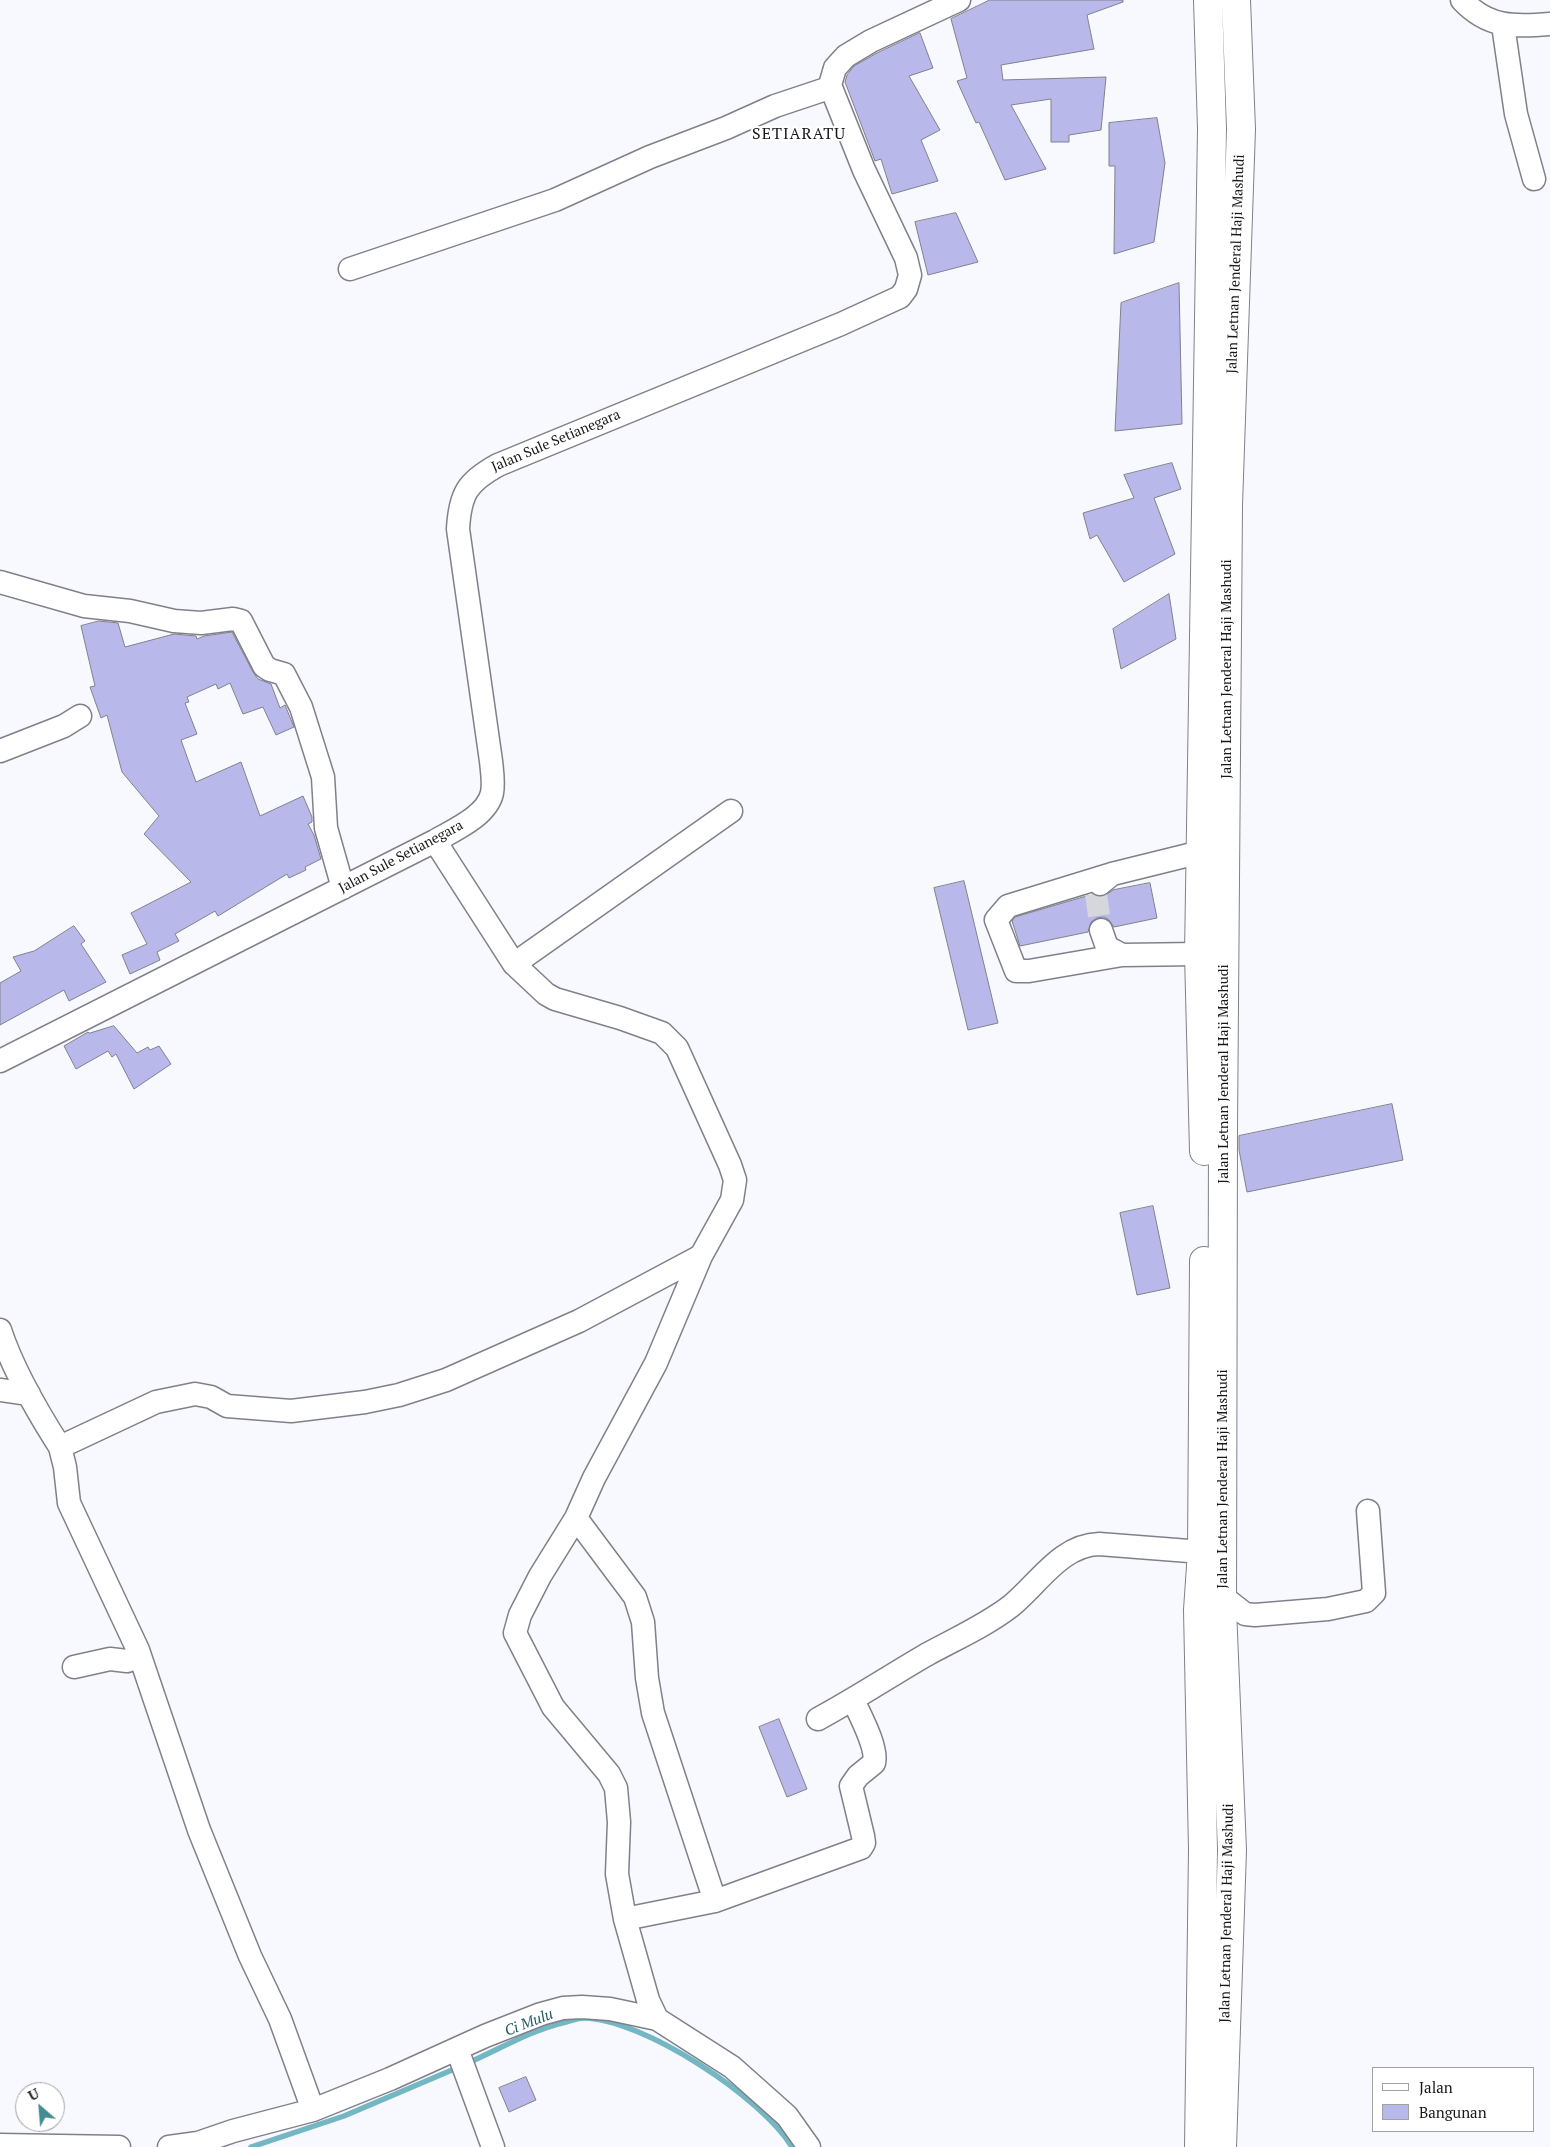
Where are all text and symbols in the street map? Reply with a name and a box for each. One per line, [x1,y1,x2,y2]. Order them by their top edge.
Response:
district label: SETIARATU [751,124,847,144]
street label: Jalan Letnan Jenderal Haji Mashudi [1224,154,1248,374]
street label: Jalan Sule Setianegara [489,406,623,476]
street label: Jalan Letnan Jenderal Haji Mashudi [1219,559,1235,779]
street label: Jalan Sule Setianegara [336,817,466,897]
street label: Jalan Letnan Jenderal Haji Mashudi [1216,964,1232,1184]
street label: Jalan Letnan Jenderal Haji Mashudi [1215,1369,1231,1589]
street label: Jalan Letnan Jenderal Haji Mashudi [1217,1803,1237,2023]
water label: Ci Mulu [502,2006,556,2040]
legend [1372,2067,1535,2132]
text: Jalan [1419,2077,1453,2097]
north arrow [15,2082,65,2132]
text: U [25,2083,42,2105]
text: Bangunan [1419,2102,1487,2122]

